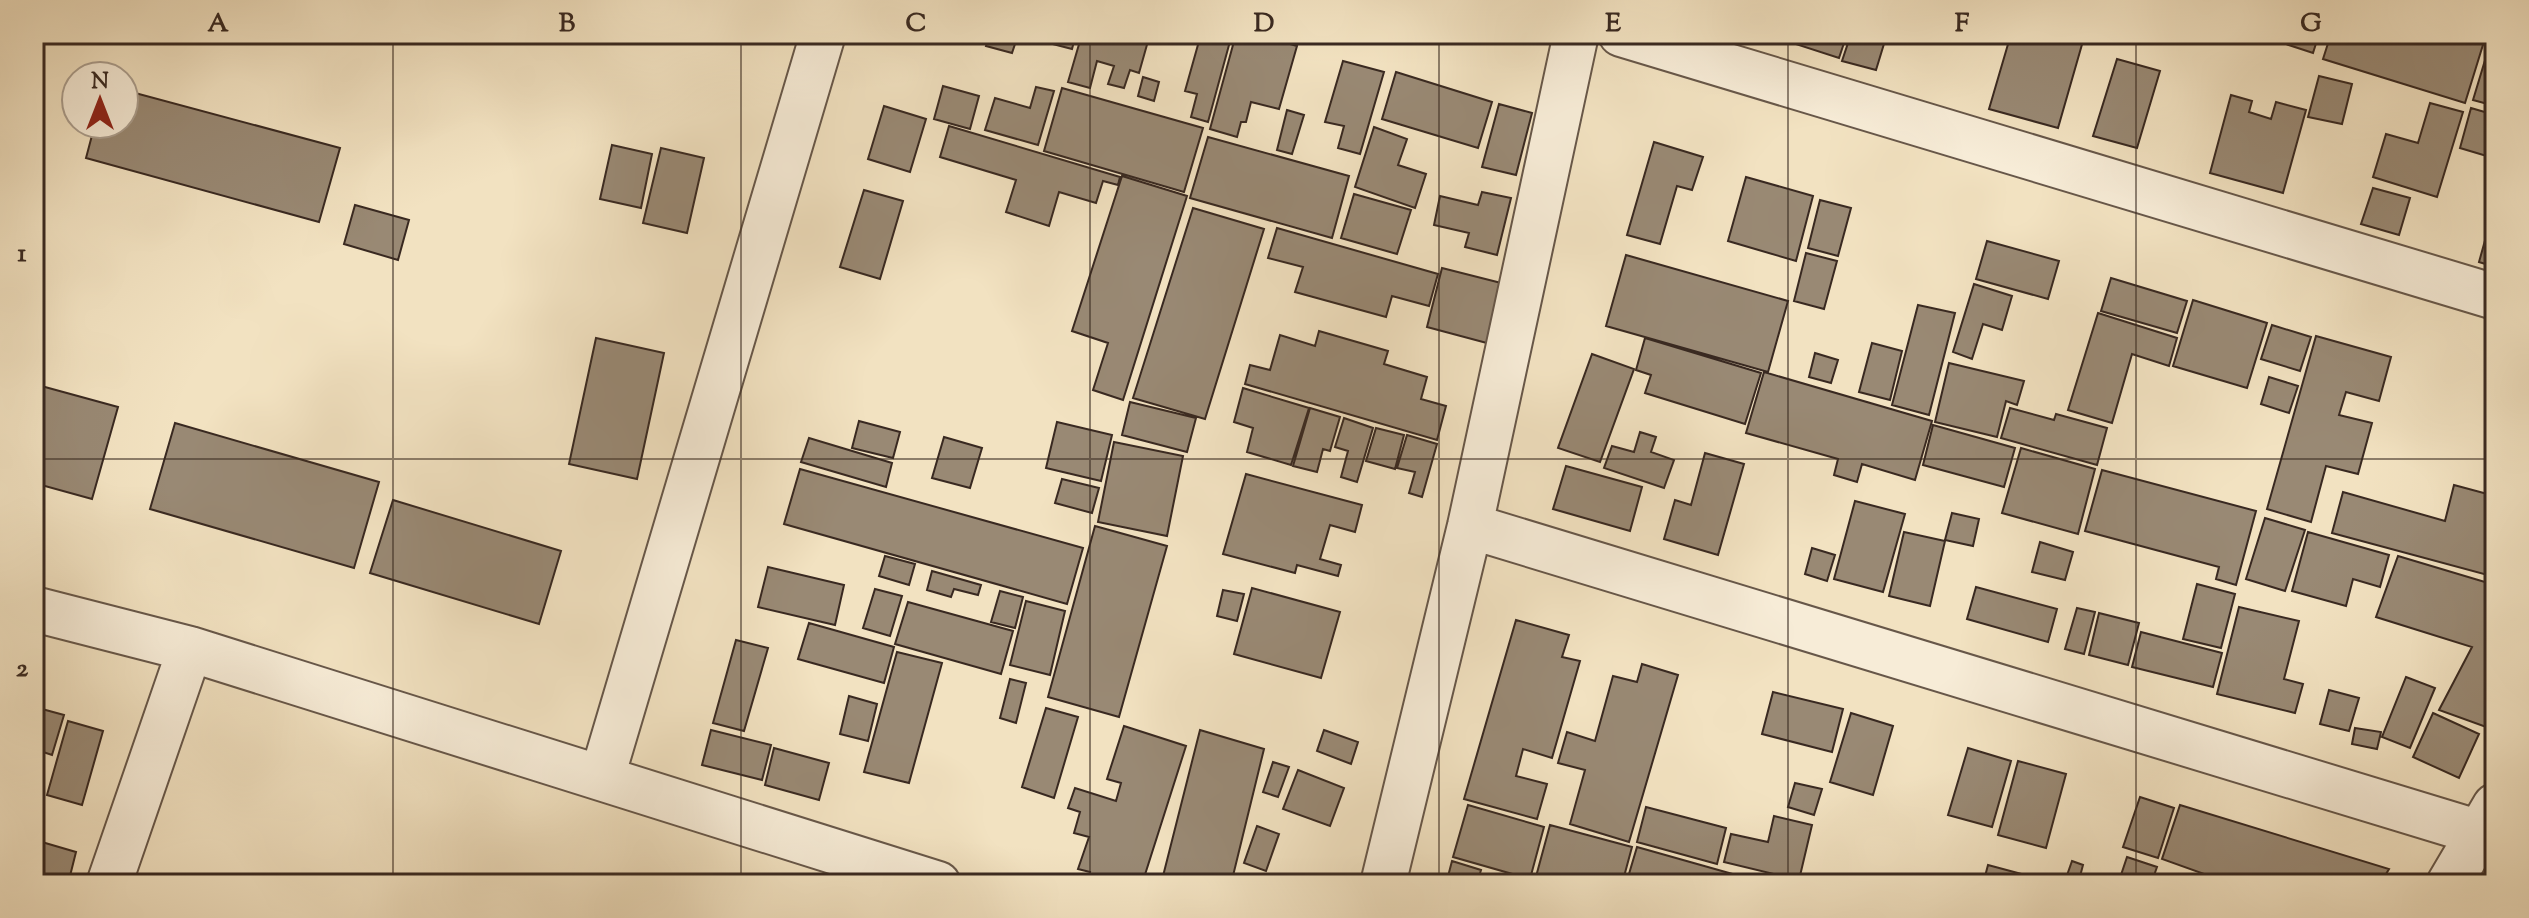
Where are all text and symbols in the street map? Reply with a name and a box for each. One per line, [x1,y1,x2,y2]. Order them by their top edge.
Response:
text: A [207,6,229,43]
text: B [559,6,576,43]
text: C [906,6,926,43]
text: D [1254,6,1274,43]
text: E [1605,6,1621,43]
text: F [1955,6,1970,43]
text: G [2300,6,2322,43]
north arrow [60,60,140,140]
text: N [91,67,109,99]
text: 1 [18,236,27,273]
text: 2 [16,651,29,688]

